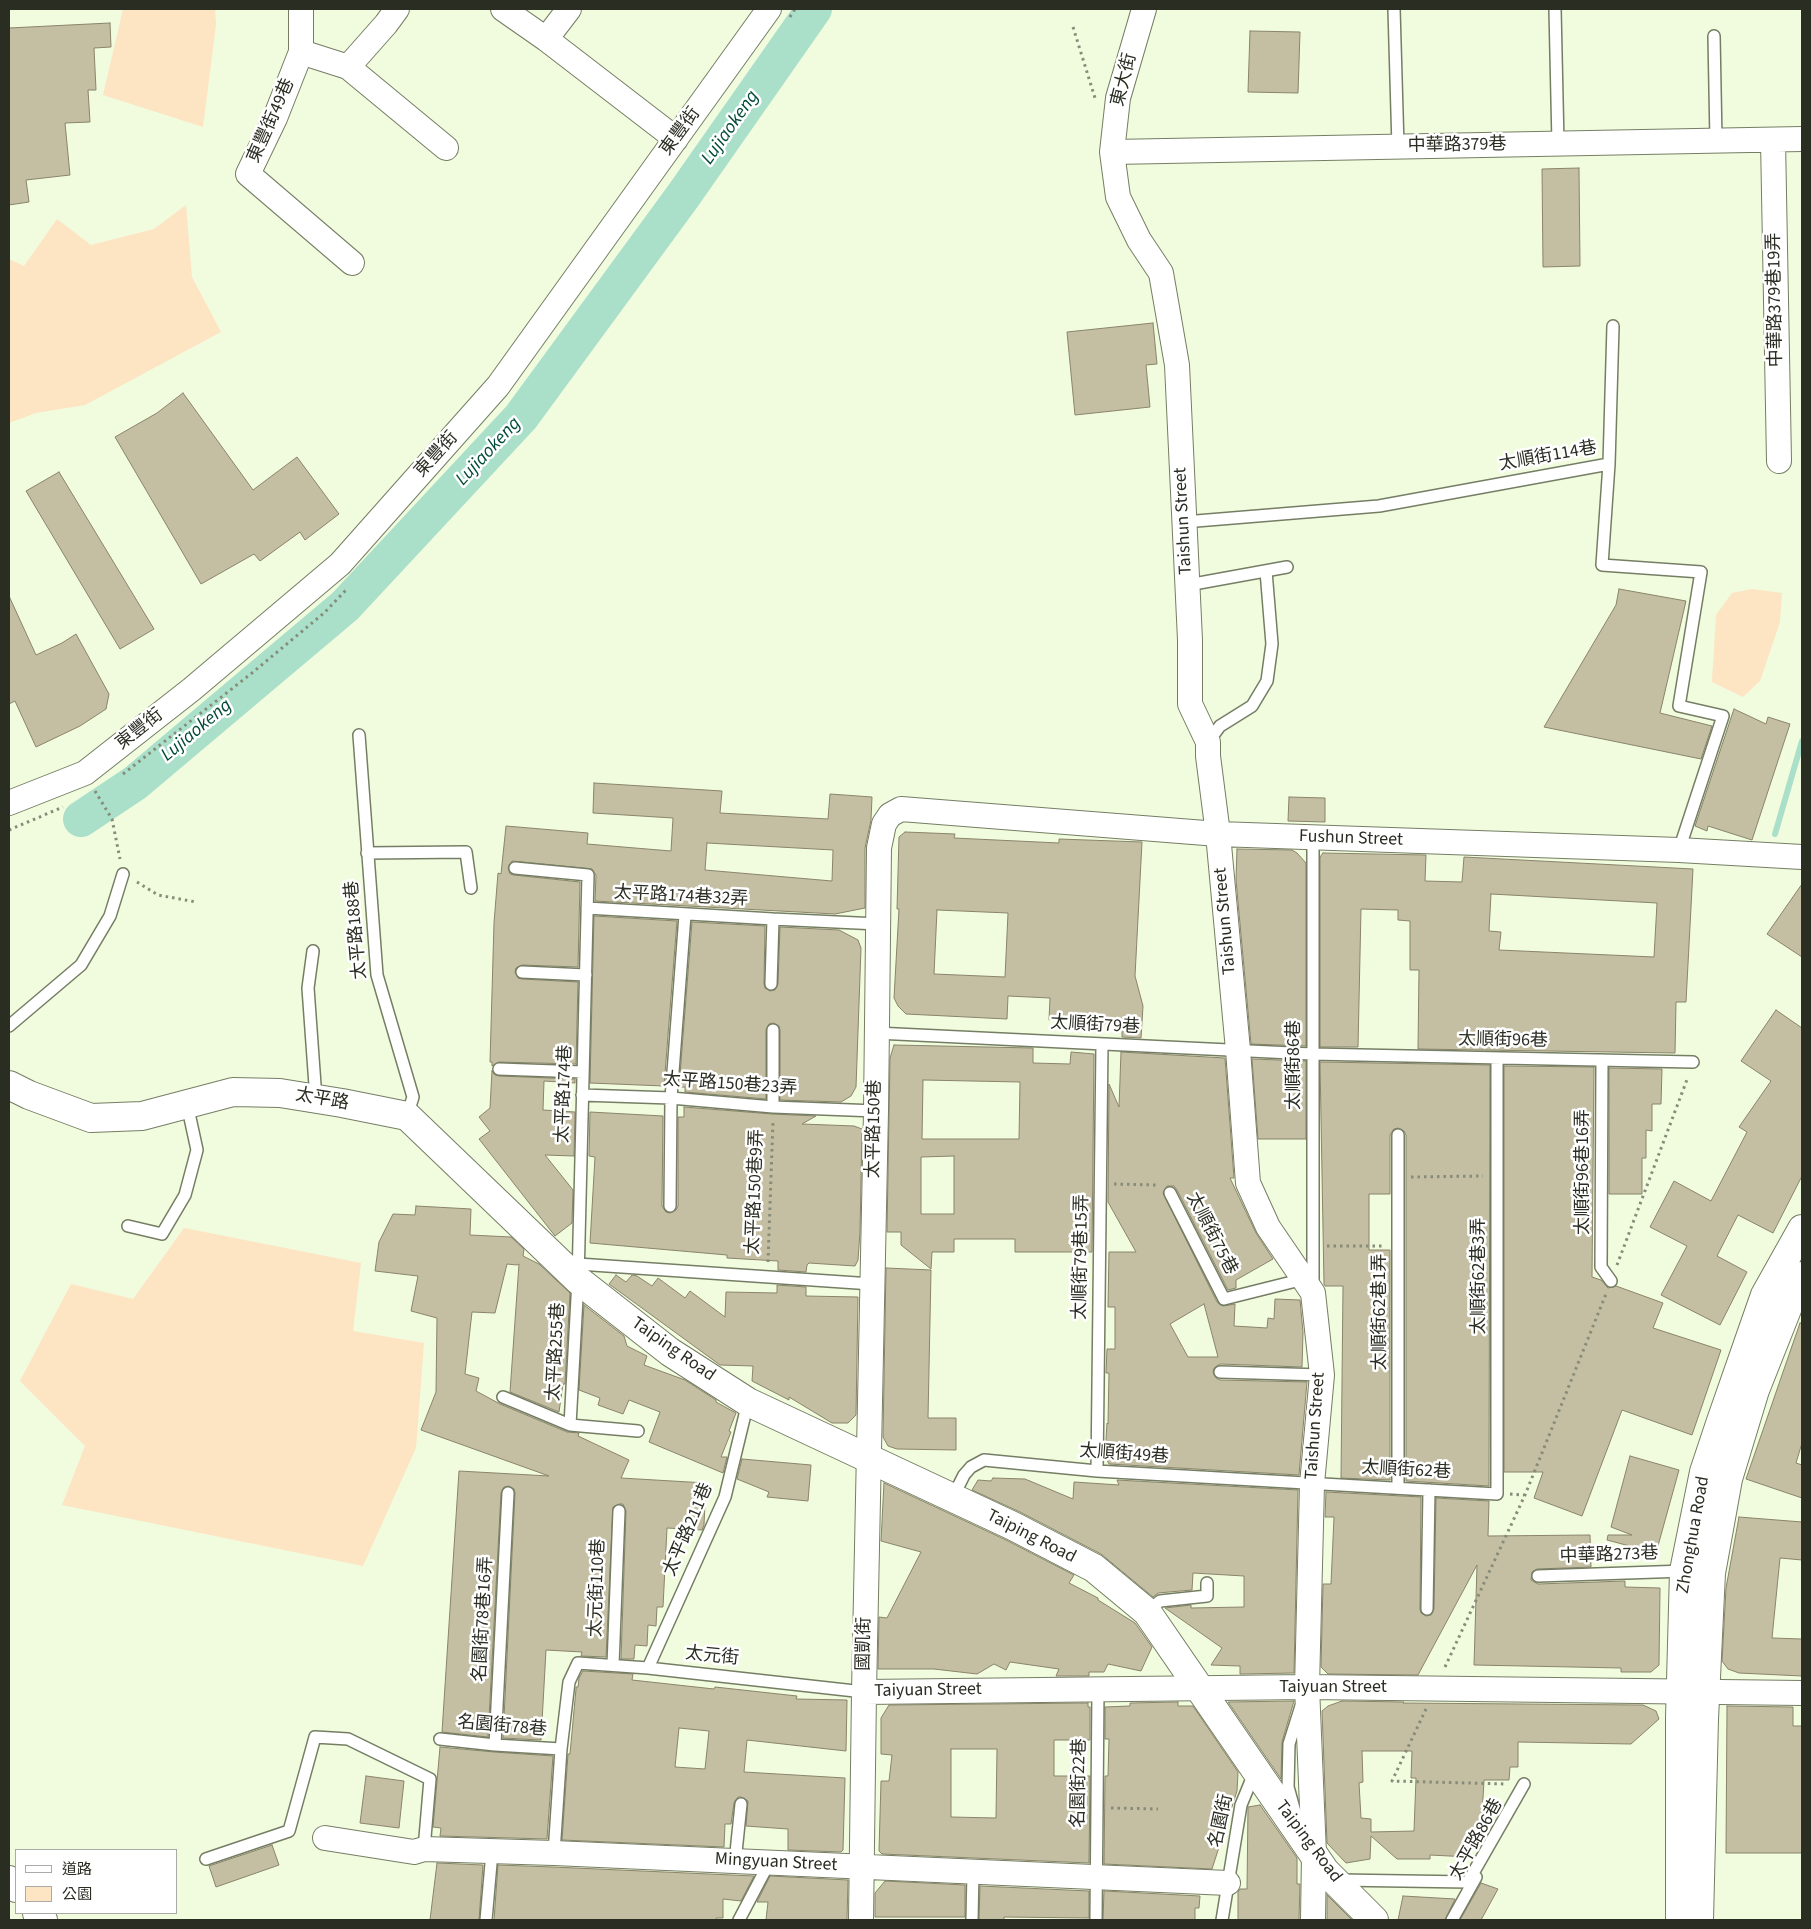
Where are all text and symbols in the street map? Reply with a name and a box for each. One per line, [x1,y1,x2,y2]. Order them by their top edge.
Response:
street label: 東大街 [1108,51,1142,109]
street label: 東豐街49巷 [244,76,300,166]
water label: Lujiaokeng [697,86,765,170]
street label: 東豐街 [656,104,706,160]
street label: 中華路379巷 [1407,134,1507,158]
street label: 中華路379巷19弄 [1764,232,1788,368]
water label: Lujiaokeng [452,413,526,491]
street label: 東豐街 [411,428,463,482]
street label: 太順街114巷 [1497,438,1599,476]
street label: Taishun Street [1170,467,1198,575]
water label: Lujiaokeng [157,695,237,767]
street label: 東豐街 [112,705,168,755]
street label: Fushun Street [1299,826,1403,852]
street label: Taishun Street [1211,867,1241,975]
street label: 太平路188巷 [342,880,372,980]
street label: 太平路174巷32弄 [613,883,749,911]
street label: 太順街79巷 [1050,1013,1140,1039]
street label: 太順街86巷 [1284,1020,1306,1110]
street label: 太順街96巷 [1458,1029,1548,1053]
street label: 太平路174巷 [552,1044,578,1144]
street label: 太平路150巷23弄 [662,1070,798,1100]
street label: 太平路150巷 [863,1079,887,1179]
street label: 太平路 [294,1085,350,1115]
street label: 太順街96巷16弄 [1573,1109,1595,1235]
street label: 太平路150巷9弄 [743,1129,769,1255]
street label: 太順街75巷 [1181,1189,1241,1279]
street label: 太順街79巷15弄 [1070,1194,1094,1320]
street label: 太順街62巷3弄 [1469,1218,1491,1334]
street label: 太順街62巷1弄 [1370,1254,1392,1370]
street label: 太平路255巷 [544,1302,570,1402]
street label: Taiping Road [627,1313,719,1387]
street label: Taishun Street [1301,1372,1331,1480]
street label: 太順街49巷 [1078,1441,1170,1469]
street label: 太順街62巷 [1361,1458,1451,1484]
street label: Zhonghua Road [1673,1475,1715,1595]
street label: 太平路211巷 [660,1480,718,1580]
street label: Taiping Road [983,1505,1079,1569]
street label: 太元街110巷 [585,1538,611,1638]
street label: 中華路273巷 [1559,1543,1659,1569]
street label: 名園街78巷16弄 [470,1556,498,1682]
street label: 國凱街 [854,1617,876,1671]
street label: 太元街 [684,1643,740,1671]
street label: Taiyuan Street [1279,1677,1387,1699]
street label: Taiyuan Street [874,1679,982,1703]
street label: 名園街78巷 [456,1712,548,1742]
street label: 名園街22巷 [1068,1738,1092,1828]
street label: 名園街 [1206,1792,1238,1850]
street label: 太平路86巷 [1446,1795,1508,1885]
street label: Taiping Road [1270,1797,1346,1887]
legend [15,1849,178,1914]
street label: Mingyuan Street [714,1849,838,1877]
text: 道路 [62,1859,92,1880]
text: 公園 [62,1884,92,1905]

